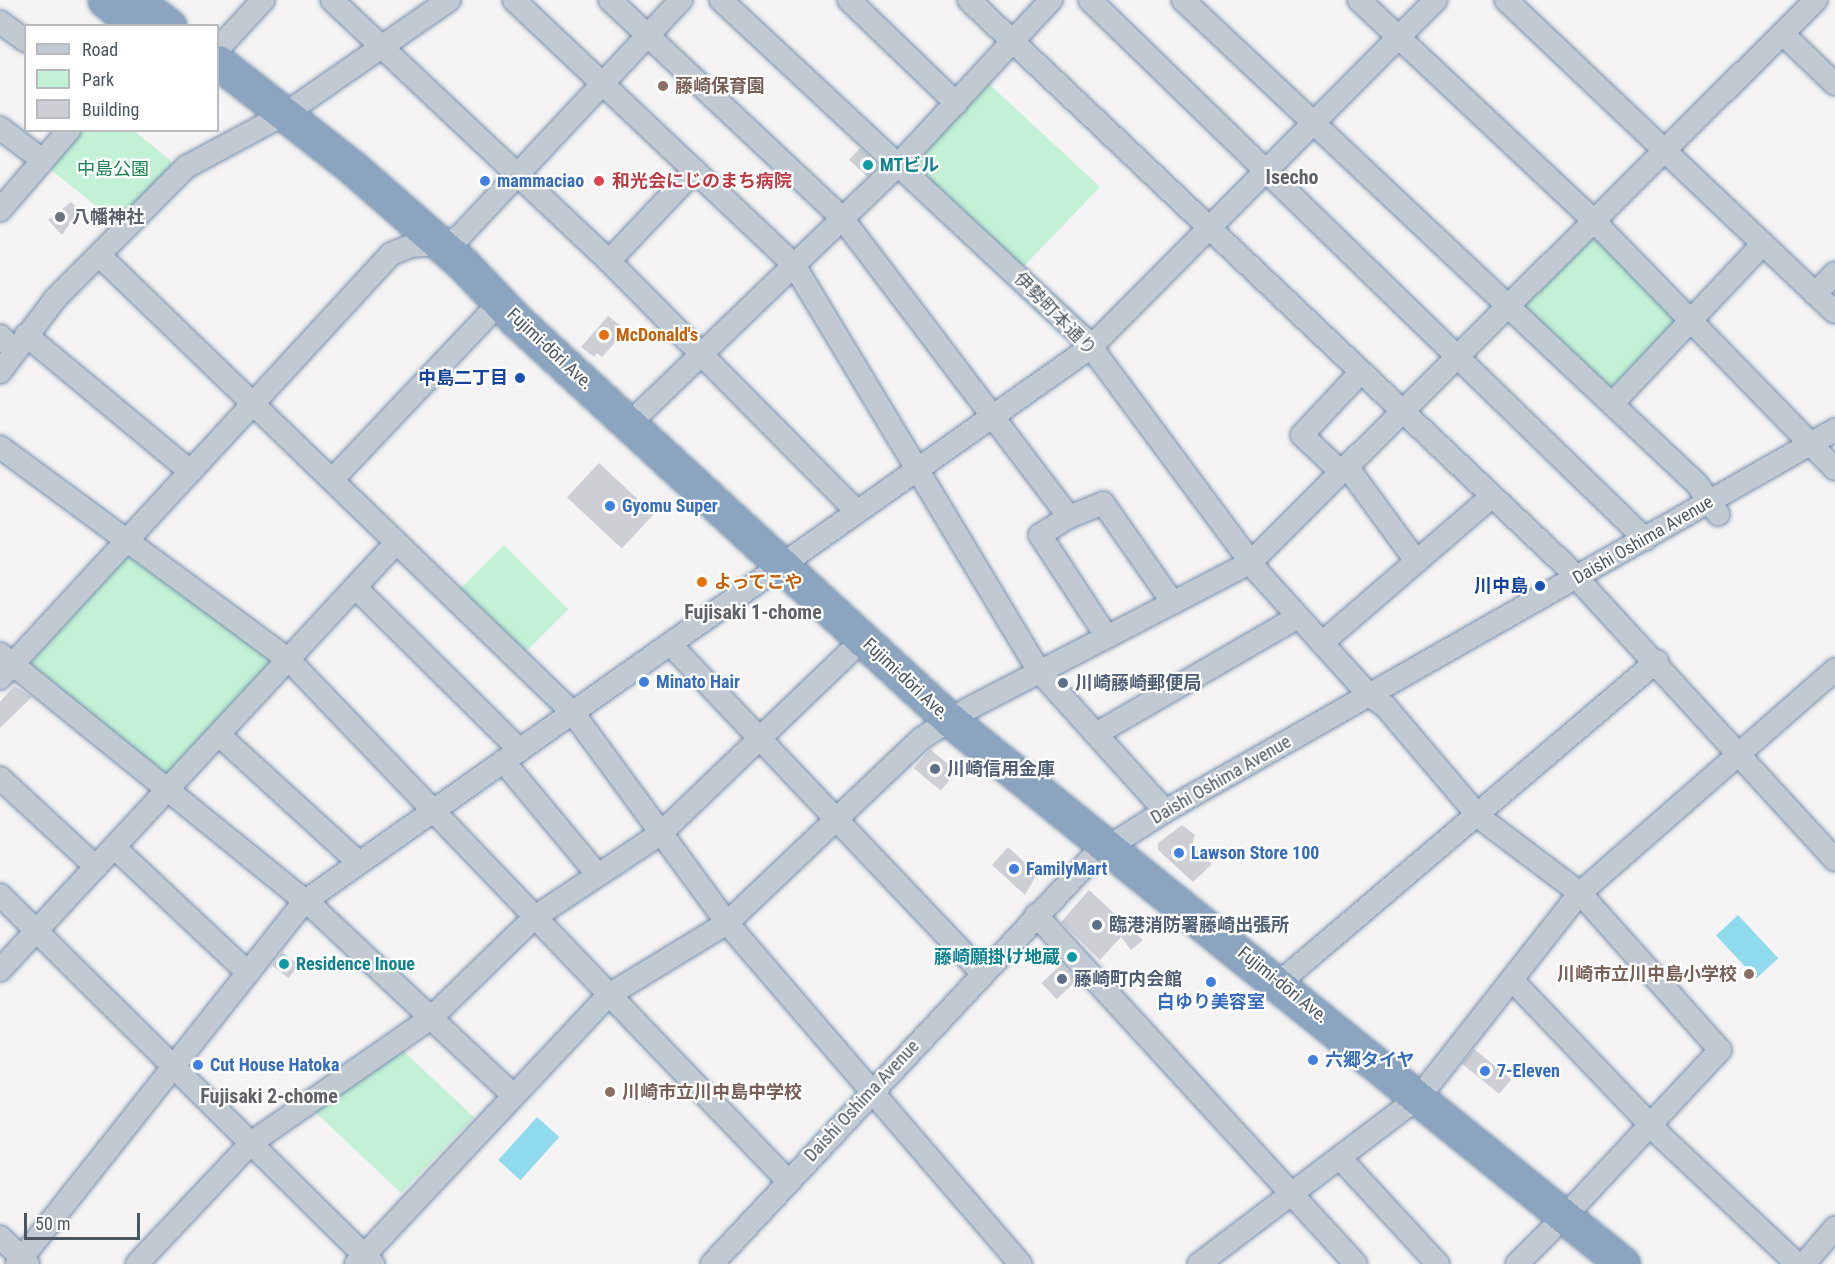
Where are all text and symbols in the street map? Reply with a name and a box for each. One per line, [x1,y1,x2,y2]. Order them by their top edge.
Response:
legend [24,24,219,132]
text: Road [82,39,118,60]
text: Park [82,69,114,90]
place label: 藤崎保育園 [675,75,765,97]
marker: 藤崎保育園 [656,79,670,93]
text: Building [82,99,139,120]
place label: MTビル [880,154,939,176]
park label: 中島公園 [77,158,149,180]
marker: MTビル [861,158,875,172]
district label: Isecho [1265,165,1319,189]
place label: mammaciao [497,170,584,192]
place label: 和光会にじのまち病院 [612,170,792,192]
marker: 和光会にじのまち病院 [590,172,608,190]
marker: mammaciao [478,174,492,188]
place label: 八幡神社 [72,206,144,228]
marker: 八幡神社 [53,210,67,224]
street label: 伊勢町本通り [1009,268,1101,360]
street label: Fujimi-dōri Ave. [502,304,598,394]
place label: McDonald's [616,324,698,346]
marker: McDonald's [597,328,611,342]
place label: 中島二丁目 [418,367,508,389]
marker: 中島二丁目 [513,371,527,385]
street label: Daishi Oshima Avenue [1569,491,1717,589]
place label: Gyomu Super [622,495,718,517]
marker: Gyomu Super [603,499,617,513]
place label: よってこや [714,571,804,593]
marker: よってこや [695,575,709,589]
place label: 川中島 [1474,575,1528,597]
marker: 川中島 [1533,579,1547,593]
district label: Fujisaki 1-chome [684,600,822,624]
street label: Fujimi-dōri Ave. [858,634,954,724]
place label: Minato Hair [656,671,740,693]
place label: 川崎藤崎郵便局 [1075,672,1201,694]
marker: Minato Hair [637,675,651,689]
marker: 川崎藤崎郵便局 [1056,676,1070,690]
street label: Daishi Oshima Avenue [1147,731,1295,829]
place label: 川崎信用金庫 [947,758,1055,780]
marker: 川崎信用金庫 [928,762,942,776]
place label: Lawson Store 100 [1191,842,1319,864]
marker: Lawson Store 100 [1172,846,1186,860]
place label: FamilyMart [1026,858,1107,880]
marker: FamilyMart [1007,862,1021,876]
place label: 臨港消防署藤崎出張所 [1109,914,1289,936]
marker: 臨港消防署藤崎出張所 [1090,918,1104,932]
street label: Fujimi-dōri Ave. [1233,942,1333,1028]
place label: 藤崎願掛け地蔵 [934,946,1060,968]
marker: 藤崎願掛け地蔵 [1065,950,1079,964]
place label: Residence Inoue [296,953,415,975]
marker: Residence Inoue [277,957,291,971]
place label: 川崎市立川中島小学校 [1557,963,1737,985]
marker: 川崎市立川中島小学校 [1742,967,1756,981]
place label: 藤崎町内会館 [1074,968,1182,990]
marker: 藤崎町内会館 [1055,972,1069,986]
marker: 白ゆり美容室 [1204,975,1218,989]
place label: 白ゆり美容室 [1157,991,1265,1013]
street label: Daishi Oshima Avenue [800,1036,924,1166]
place label: 六郷タイヤ [1325,1049,1415,1071]
marker: 六郷タイヤ [1306,1053,1320,1067]
place label: Cut House Hatoka [210,1054,339,1076]
marker: Cut House Hatoka [191,1058,205,1072]
place label: 7-Eleven [1497,1060,1560,1082]
marker: 7-Eleven [1478,1064,1492,1078]
place label: 川崎市立川中島中学校 [622,1081,802,1103]
district label: Fujisaki 2-chome [200,1084,338,1108]
marker: 川崎市立川中島中学校 [603,1085,617,1099]
scale bar [27,1201,142,1239]
text: 50 m [35,1213,70,1234]

